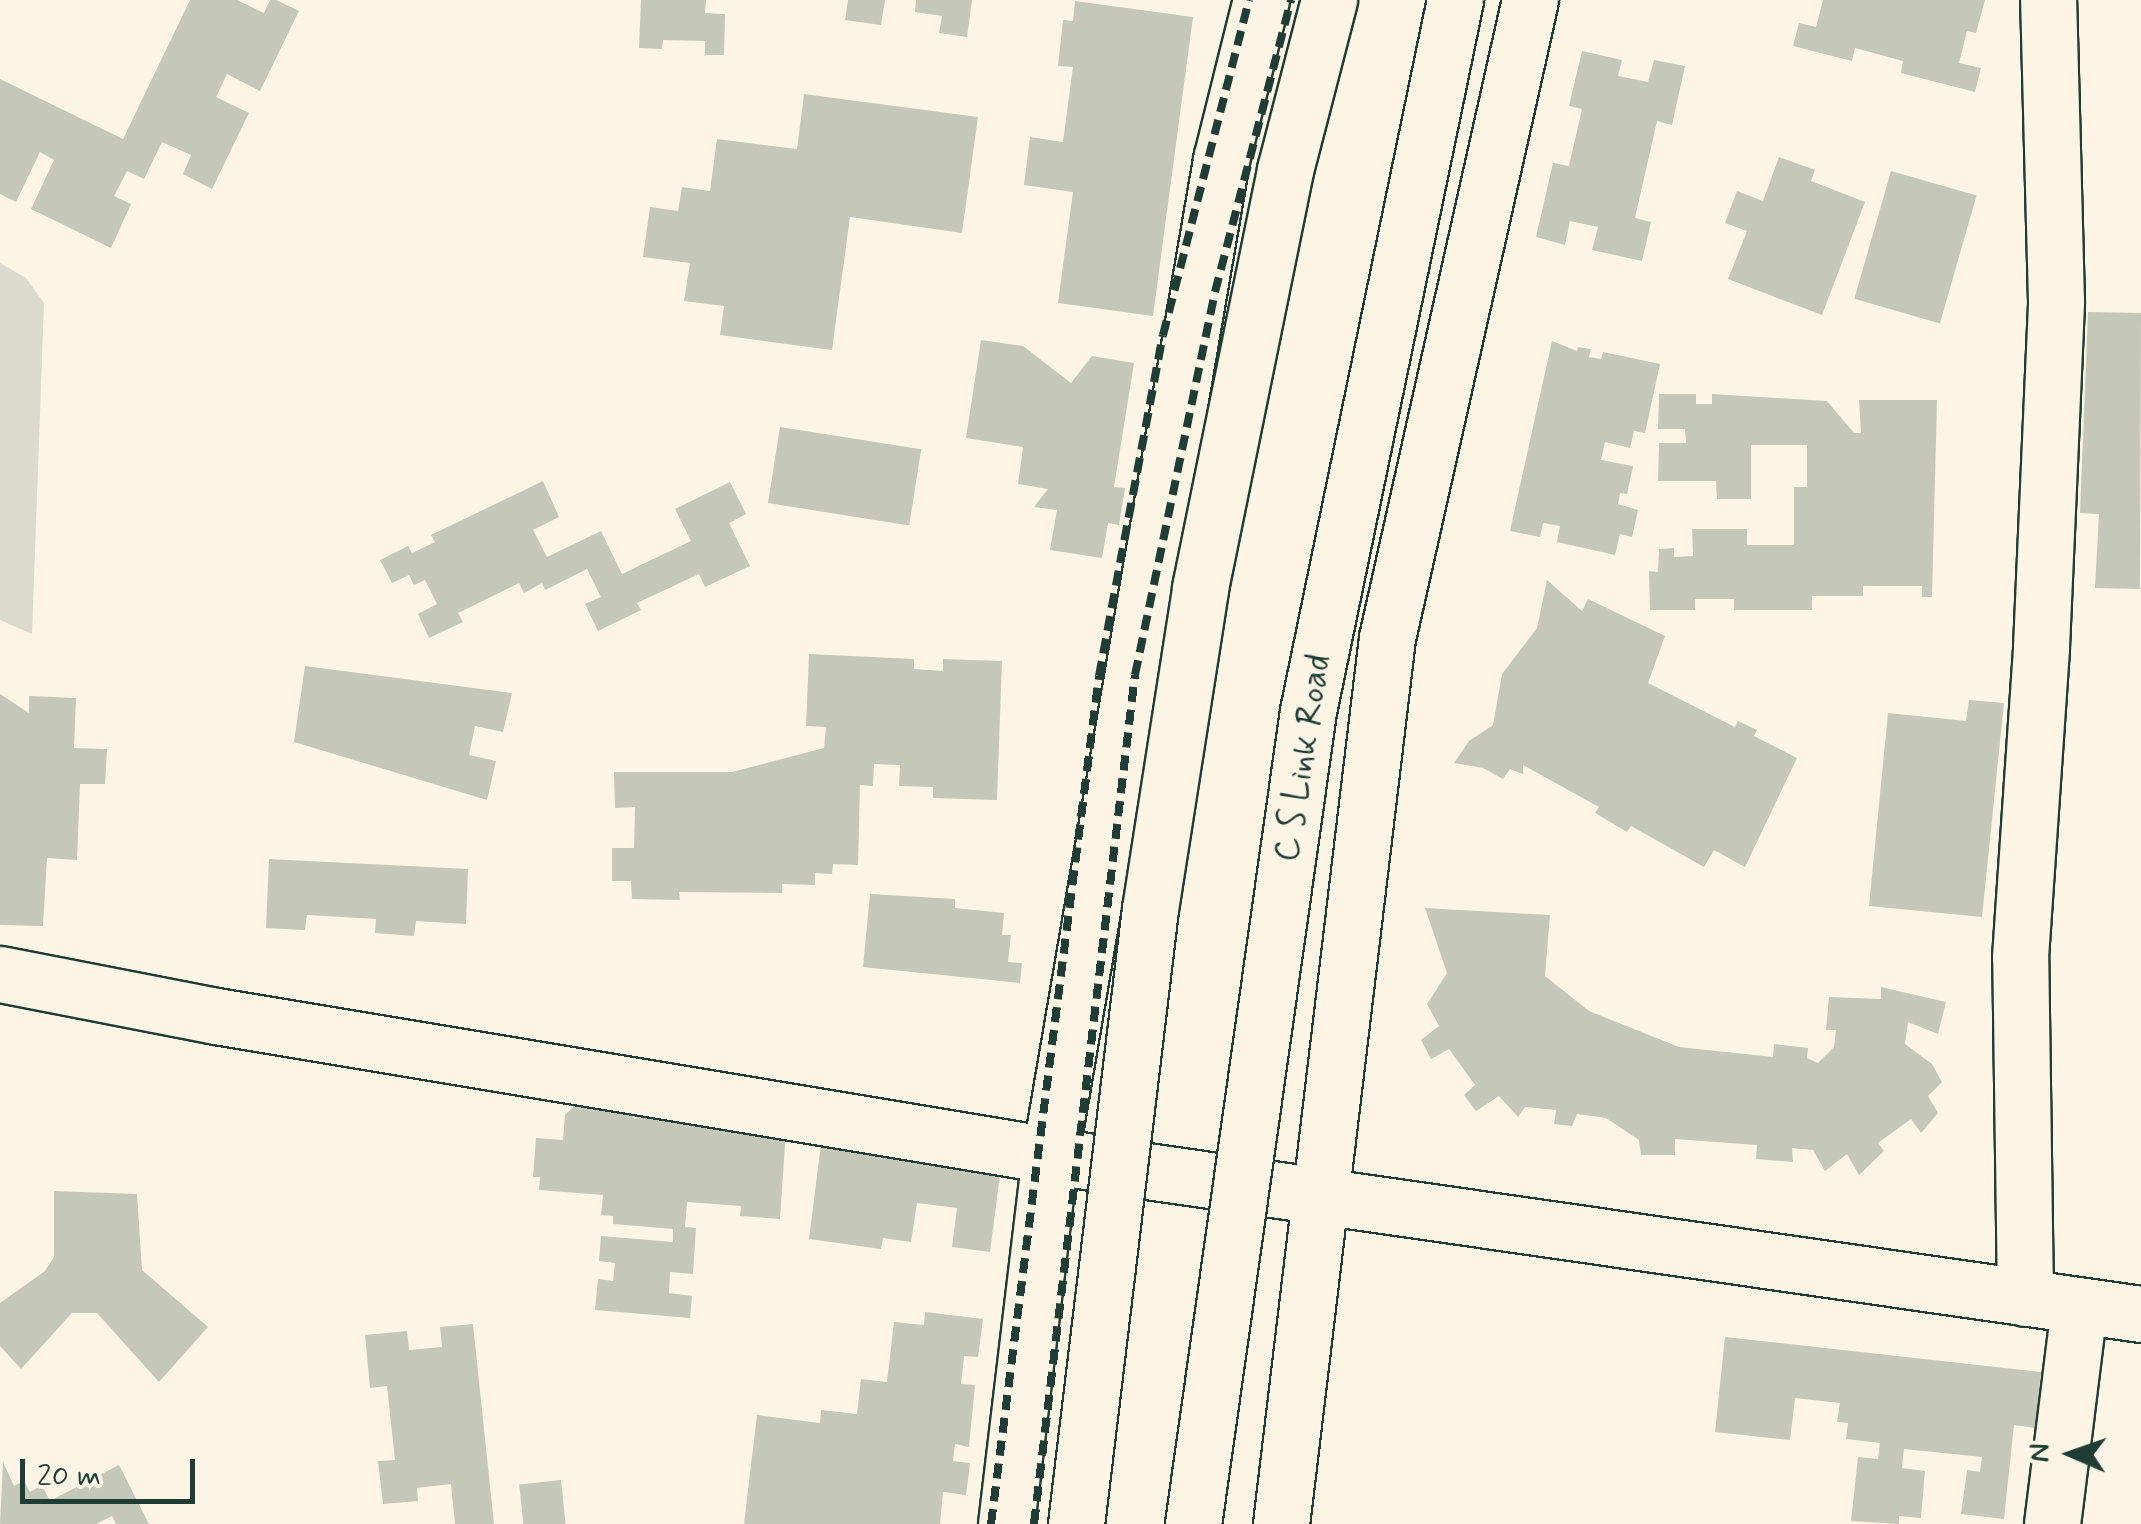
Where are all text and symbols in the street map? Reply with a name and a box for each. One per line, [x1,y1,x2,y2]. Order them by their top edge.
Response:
street label: C S Link Road [1266,651,1340,865]
north arrow [2021,1404,2121,1504]
scale bar [25,1439,200,1501]
text: N [2022,1443,2059,1463]
text: 20 m [37,1457,101,1496]

